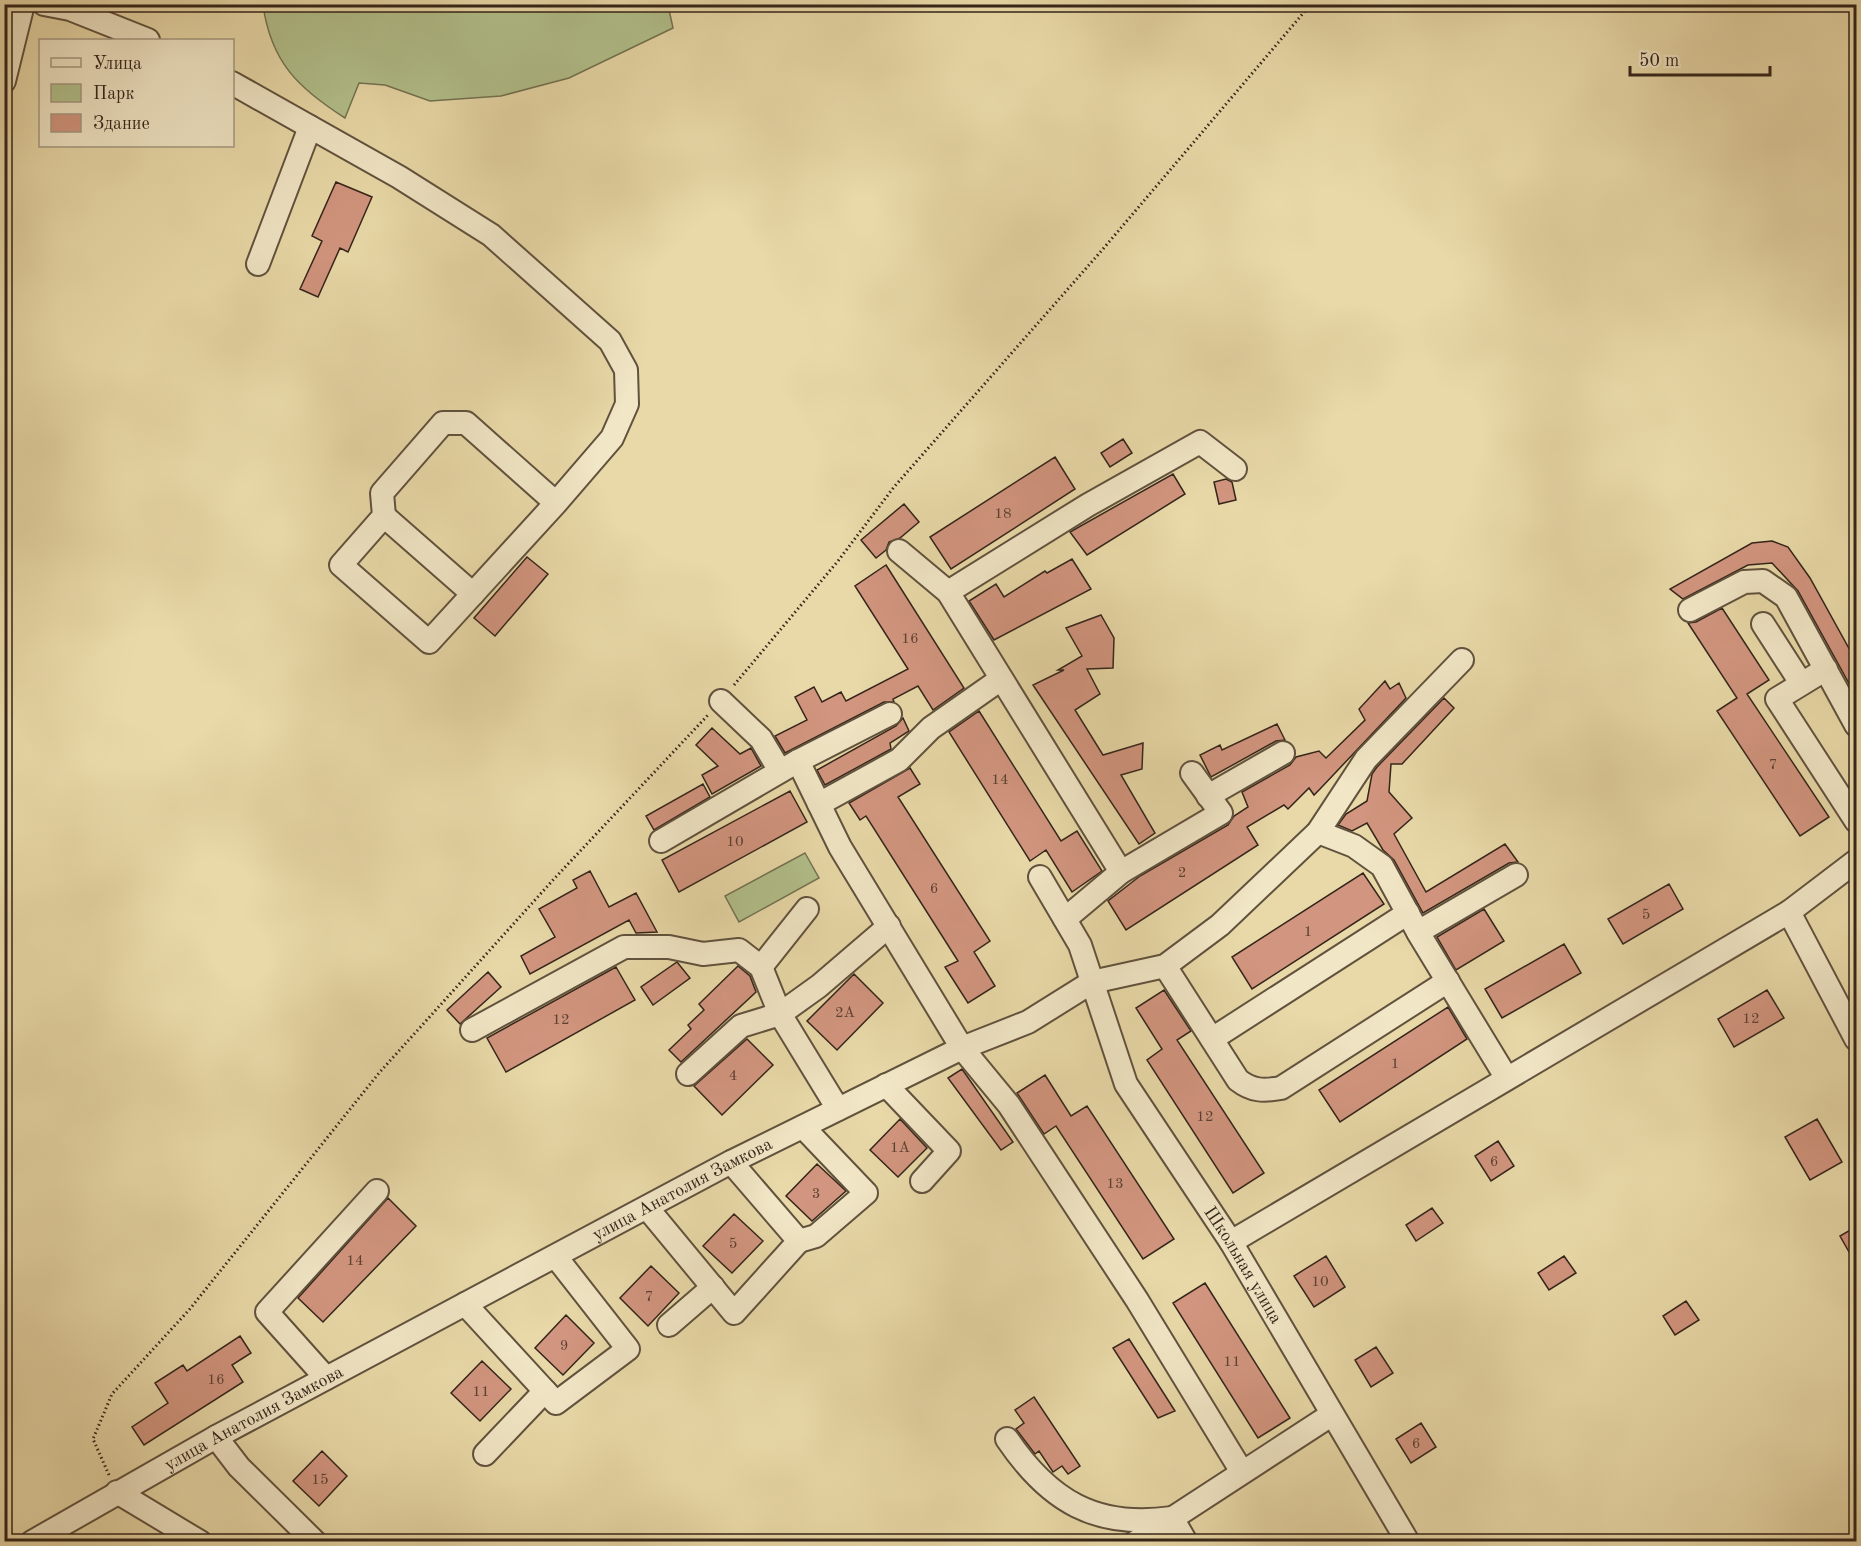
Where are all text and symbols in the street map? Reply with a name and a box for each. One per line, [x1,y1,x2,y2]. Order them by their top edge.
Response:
legend [39,39,234,147]
scale bar [1630,39,1770,77]
text: 50 m [1639,52,1679,70]
text: Улица [93,55,142,73]
text: Парк [93,85,134,103]
text: Здание [93,115,150,133]
house number: 18 [994,507,1012,522]
house number: 16 [901,632,919,647]
house number: 7 [1769,758,1777,773]
house number: 14 [991,773,1009,788]
house number: 10 [726,835,744,850]
house number: 2 [1178,866,1186,881]
house number: 6 [930,882,938,897]
house number: 5 [1642,908,1650,923]
house number: 1 [1304,925,1312,940]
house number: 2А [835,1006,856,1021]
house number: 12 [1742,1012,1760,1027]
house number: 12 [552,1013,570,1028]
house number: 1 [1391,1057,1399,1072]
house number: 4 [729,1069,737,1084]
house number: 12 [1196,1110,1214,1125]
street label: улица Анатолия Замкова [590,1135,775,1244]
house number: 1А [890,1141,911,1156]
house number: 6 [1490,1155,1498,1170]
house number: 13 [1106,1177,1124,1192]
house number: 3 [812,1187,820,1202]
street label: Школьная улица [1200,1204,1285,1327]
house number: 5 [729,1237,737,1252]
house number: 14 [346,1254,364,1269]
house number: 10 [1311,1275,1329,1290]
house number: 7 [645,1290,653,1305]
house number: 9 [560,1339,568,1354]
house number: 11 [1223,1355,1241,1370]
street label: улица Анатолия Замкова [162,1363,346,1474]
house number: 16 [207,1373,225,1388]
house number: 11 [472,1385,490,1400]
house number: 6 [1412,1437,1420,1452]
house number: 15 [311,1473,329,1488]

